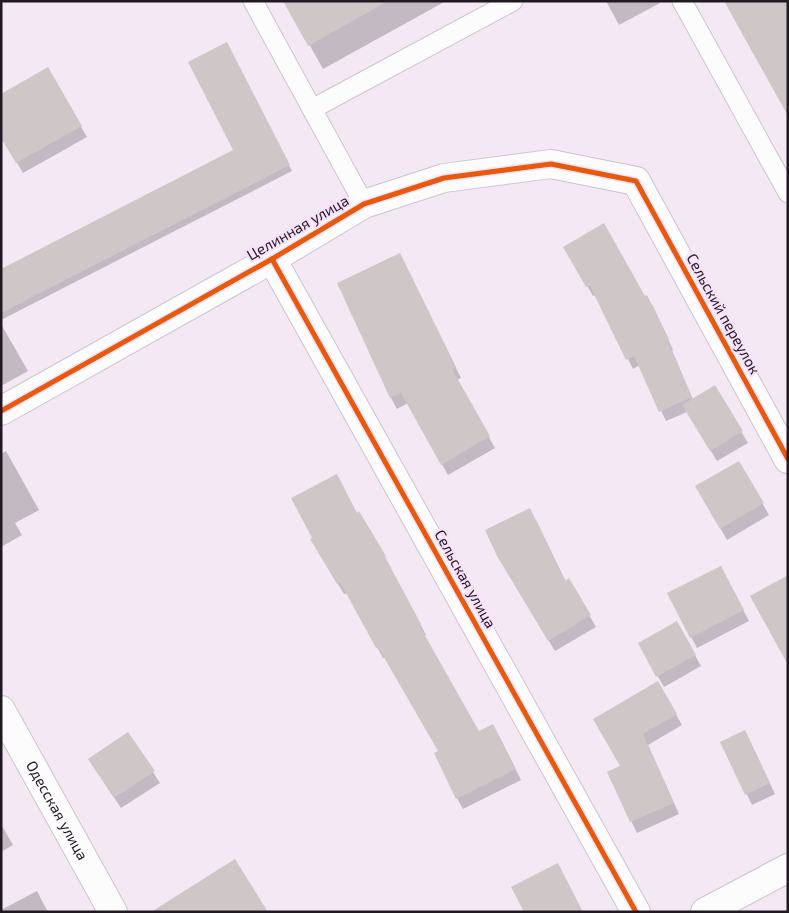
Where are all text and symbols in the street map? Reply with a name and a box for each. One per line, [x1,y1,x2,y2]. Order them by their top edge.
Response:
street label: Целинная улица [243,191,352,265]
street label: Сельский переулок [682,250,764,377]
street label: Сельская улица [431,526,500,631]
street label: Одесская улица [23,757,92,863]

